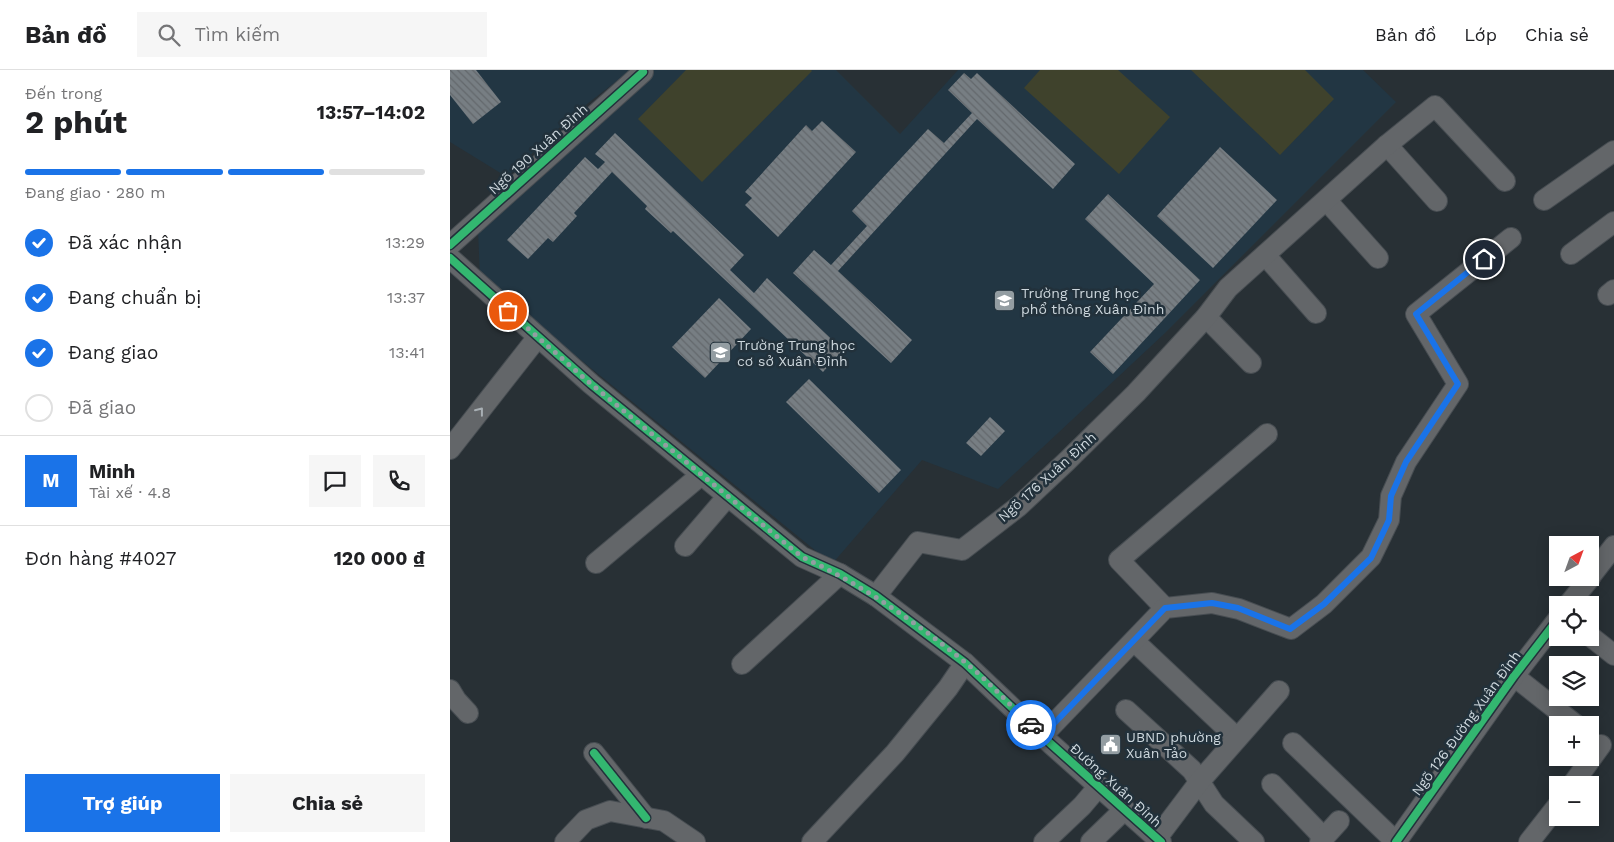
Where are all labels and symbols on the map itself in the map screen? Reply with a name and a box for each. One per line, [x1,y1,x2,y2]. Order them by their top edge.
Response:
street label: Ngõ 190 Xuân Đỉnh [485,100,591,198]
pin [1463,238,1505,280]
place label: Trường Trung học phổ thông Xuân Đỉnh [1021,285,1164,317]
school or university icon: Trường Trung học phổ thông Xuân Đỉnh [993,289,1017,313]
pin [487,290,529,332]
place label: Trường Trung học cơ sở Xuân Đỉnh [737,337,856,369]
school or university icon: Trường Trung học cơ sở Xuân Đỉnh [709,341,733,365]
one-way arrow [474,407,483,416]
street label: Ngõ 176 Xuân Đỉnh [995,429,1099,525]
north arrow [1549,536,1599,586]
street label: Ngõ 126 Đường Xuân Đỉnh [1408,648,1524,798]
courier [1006,700,1056,750]
place label: UBND phường Xuân Tảo [1126,729,1221,761]
public building icon: UBND phường Xuân Tảo [1098,733,1122,757]
street label: Đường Xuân Đỉnh [1067,740,1165,830]

